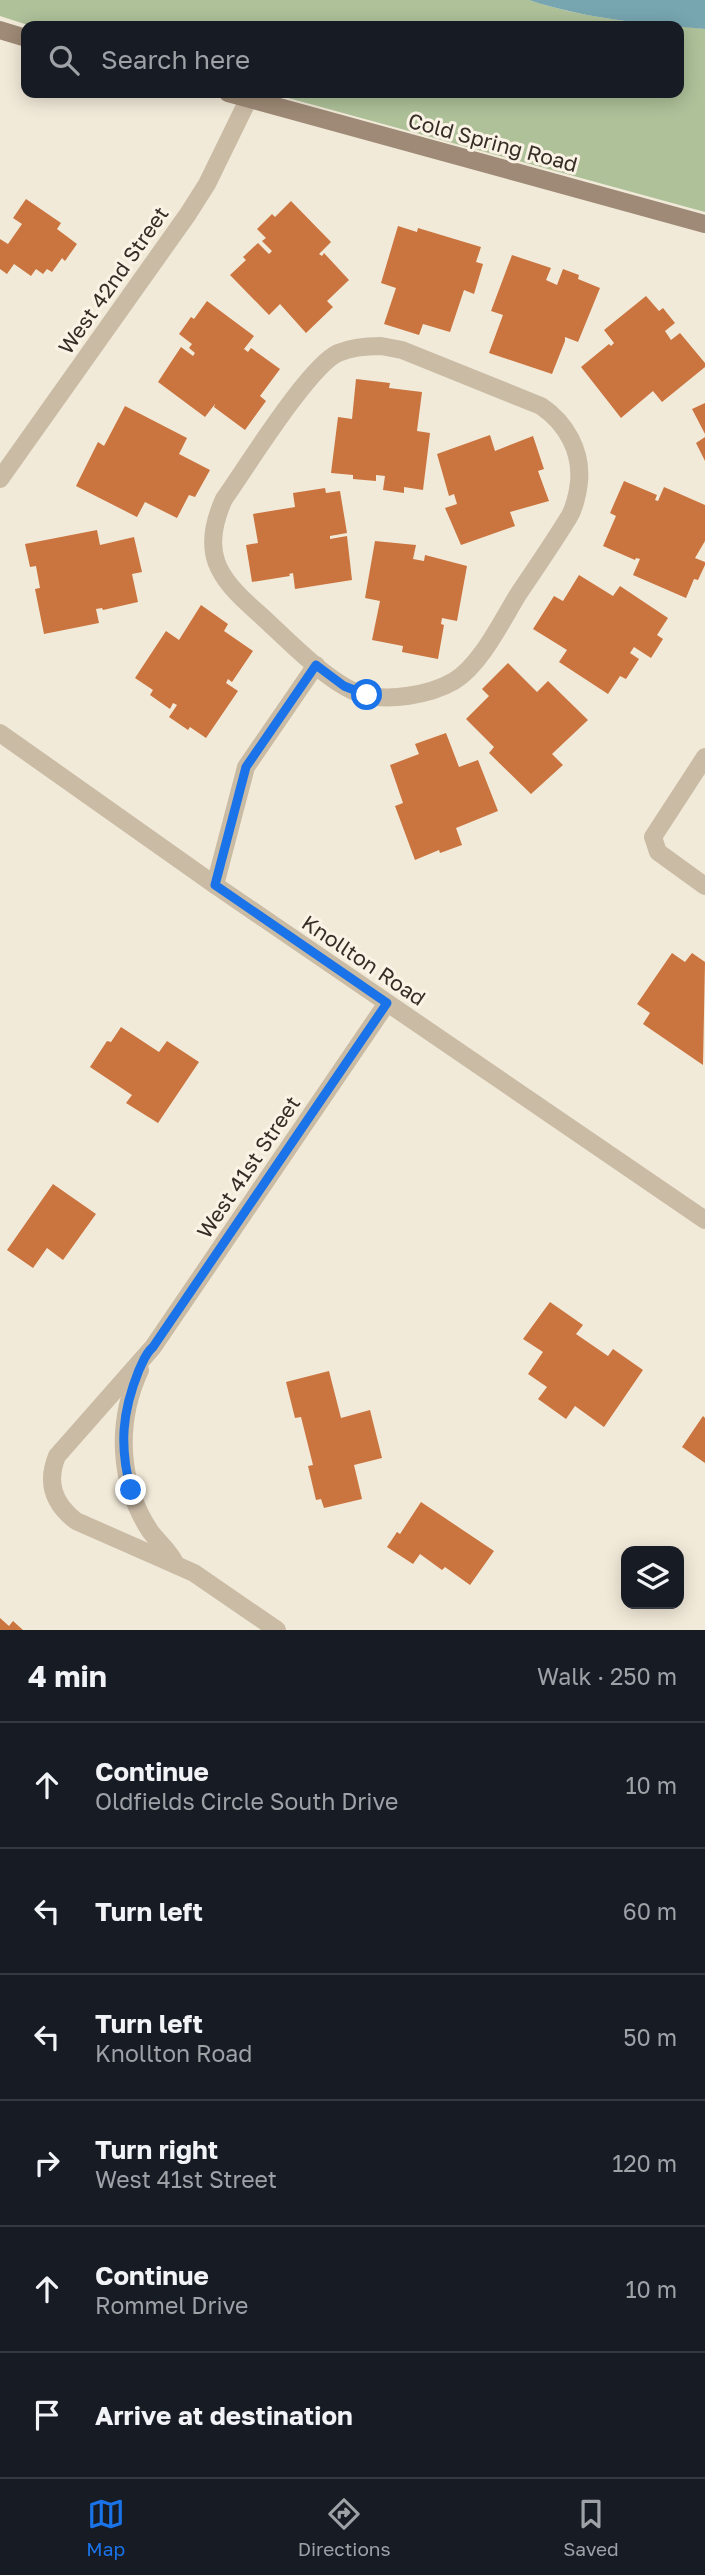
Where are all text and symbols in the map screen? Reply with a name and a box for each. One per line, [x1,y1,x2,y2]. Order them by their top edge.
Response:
search box [21,21,684,98]
icon: search [45,41,83,79]
text: Search here [101,44,250,75]
street label: Cold Spring Road [405,107,581,177]
street label: West 42nd Street [52,201,174,359]
route start [351,679,382,710]
street label: Knollton Road [297,909,431,1011]
street label: West 41st Street [191,1091,305,1243]
route end [115,1474,146,1505]
map controls [621,1546,684,1609]
button: layers [621,1546,684,1609]
text: 4 min [28,1658,107,1694]
text: Walk · 250 m [537,1662,677,1690]
text: Continue [95,1756,209,1787]
icon: ahead [28,1766,66,1804]
text: 10 m [625,1771,677,1799]
text: Oldfields Circle South Drive [95,1787,398,1815]
icon: left [28,1892,66,1930]
text: Turn left [95,1896,203,1927]
text: 60 m [623,1897,677,1925]
text: Turn left [95,2008,203,2039]
icon: left [28,2018,66,2056]
text: 50 m [623,2023,677,2051]
text: Knollton Road [95,2039,252,2067]
text: Turn right [95,2134,218,2165]
icon: right [28,2144,66,2182]
text: 120 m [612,2149,677,2177]
text: West 41st Street [95,2165,277,2193]
text: Continue [95,2260,209,2291]
icon: ahead [28,2270,66,2308]
text: 10 m [625,2275,677,2303]
text: Rommel Drive [95,2291,248,2319]
icon: arrive [28,2396,66,2434]
text: Arrive at destination [95,2400,353,2431]
tab: Map [86,2495,125,2560]
tab: Directions [298,2495,391,2560]
tab: Saved [563,2495,619,2560]

